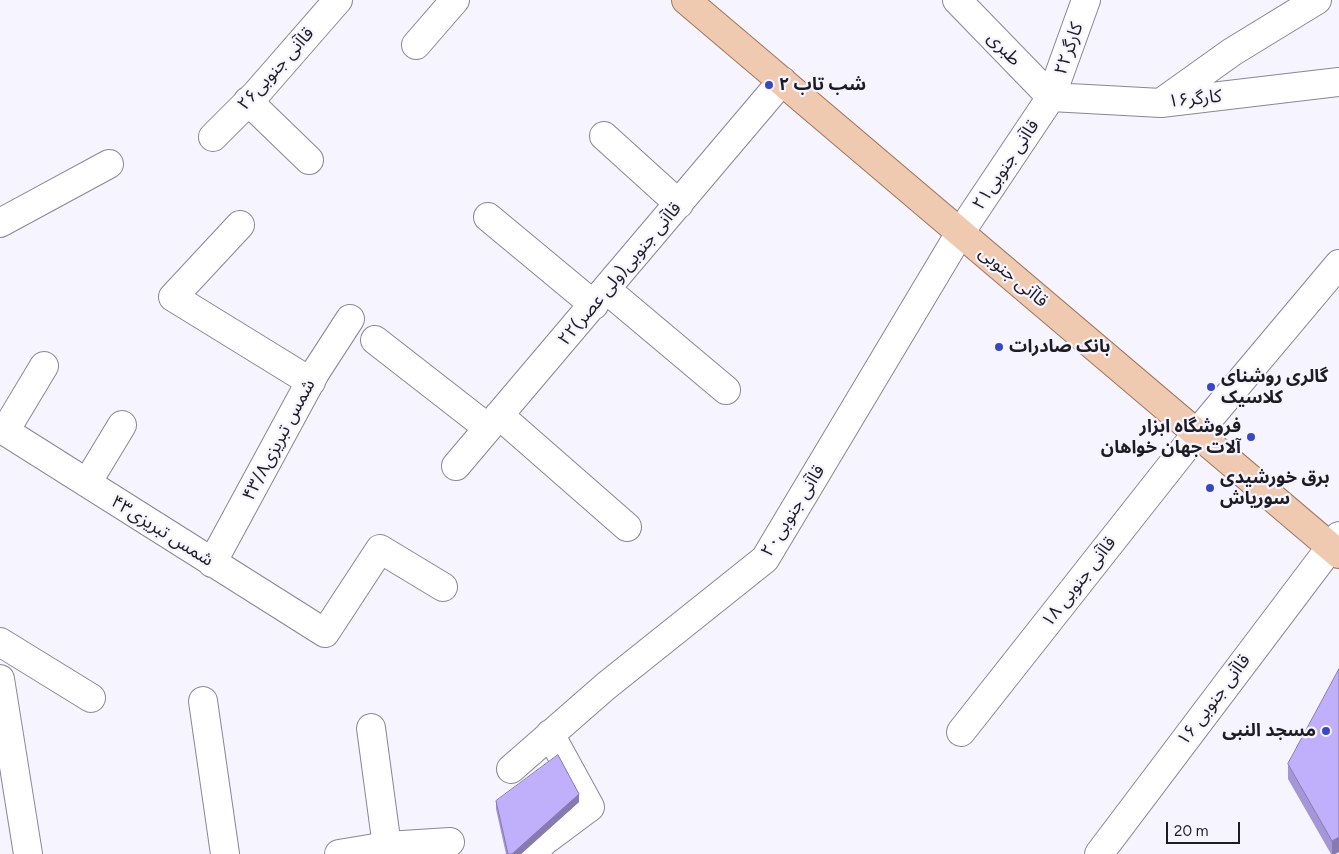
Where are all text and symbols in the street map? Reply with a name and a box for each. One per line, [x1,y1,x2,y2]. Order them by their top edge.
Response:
street label: ۲۲کارگر [1050,20,1088,78]
street label: ۲۶قاآنی جنوبی [233,23,319,115]
street label: طبری [983,27,1025,71]
place label: شب تاب ۲ [779,74,866,96]
marker: شب تاب ۲ [763,79,775,91]
street label: کارگر۱۶ [1167,85,1223,113]
street label: قاآنی جنوبی۲۱ [968,116,1044,214]
street label: ۲۲قاآنی جنوبی(ولی عصر) [554,198,686,350]
street label: قاآنی جنوبی [974,242,1052,312]
place label: بانک صادرات [1009,336,1110,358]
marker: بانک صادرات [993,341,1005,353]
place label: گالری روشنای کلاسیک [1221,366,1328,408]
street label: شمس تبریزی۴۳/۸ [238,376,320,504]
marker: گالری روشنای کلاسیک [1205,381,1217,393]
place label: فروشگاه ابزار آلات جهان خواهان [1101,416,1241,458]
marker: فروشگاه ابزار آلات جهان خواهان [1245,431,1257,443]
street label: ۲۰قاآنی جنوبی [756,461,830,561]
place label: برق خورشیدی سوریاش [1220,467,1330,509]
marker: برق خورشیدی سوریاش [1204,482,1216,494]
street label: شمس تبریزی۴۳ [107,491,217,571]
street label: قاآنی جنوبی ۱۸ [1037,533,1121,631]
street label: قاآنی جنوبی ۱۶ [1173,650,1255,750]
place label: مسجد النبی [1222,720,1316,742]
marker: مسجد النبی [1320,725,1332,737]
scale bar [1169,812,1243,844]
text: 20 m [1174,822,1208,840]

